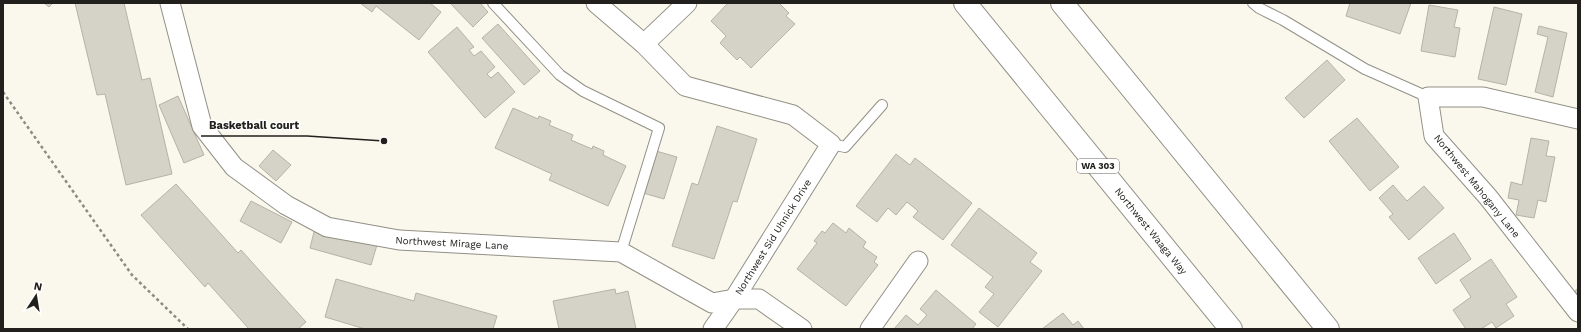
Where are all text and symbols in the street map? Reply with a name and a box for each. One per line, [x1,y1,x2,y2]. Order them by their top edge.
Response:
callout: Basketball court [201,113,307,136]
text: Basketball court [209,119,299,132]
street label: Northwest Mahogany Lane [1432,132,1522,240]
road number: WA 303 [1077,159,1119,173]
street label: Northwest Sid Uhnick Drive [733,177,813,297]
street label: Northwest Waaga Way [1113,186,1190,277]
street label: Northwest Mirage Lane [395,235,509,251]
north arrow [16,276,56,316]
text: N [33,280,43,294]

